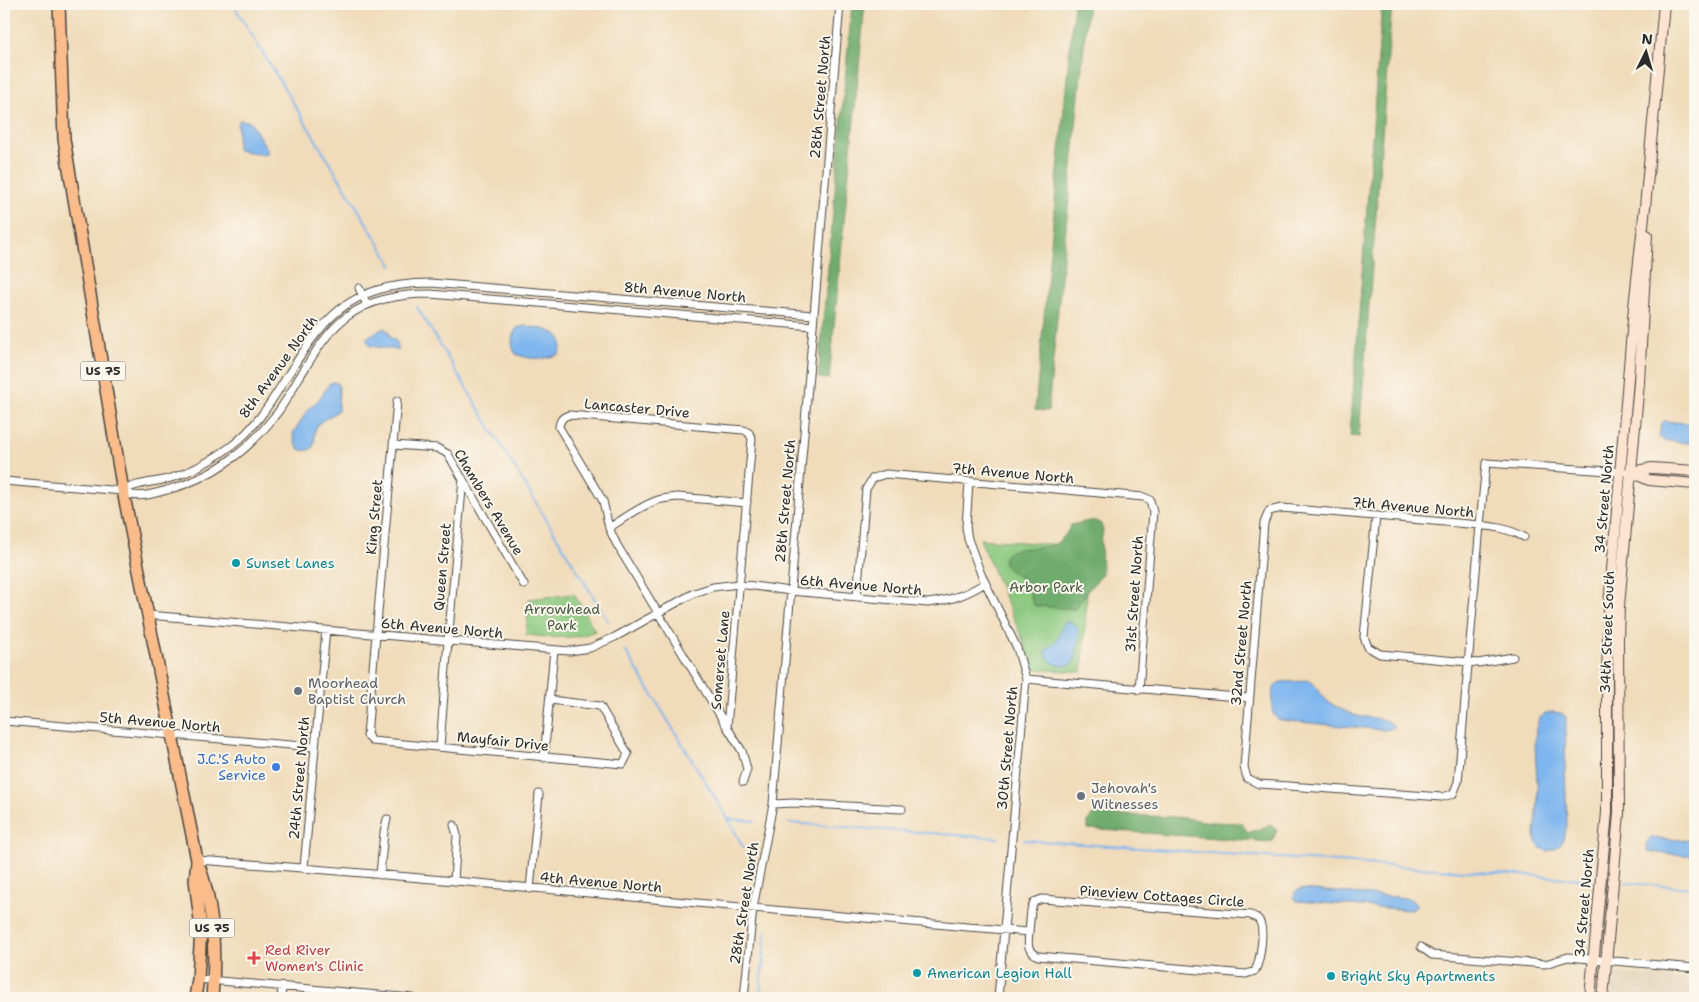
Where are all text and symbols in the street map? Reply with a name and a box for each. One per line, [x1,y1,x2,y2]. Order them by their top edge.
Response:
north arrow [1622,28,1672,78]
text: N [1641,30,1653,48]
street label: 28th Street North [806,34,834,160]
street label: 8th Avenue North [623,278,747,306]
street label: 8th Avenue North [235,312,321,422]
road number: US 75 [80,362,126,381]
street label: Lancaster Drive [583,394,691,422]
street label: 28th Street North [771,438,799,564]
street label: 34 Street North [1590,444,1618,554]
street label: Chambers Avenue [450,446,528,558]
street label: 7th Avenue North [951,459,1075,487]
street label: King Street [362,479,386,555]
street label: 7th Avenue North [1351,493,1475,521]
street label: Queen Street [429,522,455,612]
street label: 31st Street North [1121,535,1147,653]
place label: Sunset Lanes [246,554,335,572]
marker: Sunset Lanes [230,557,242,569]
street label: 34th Street South [1596,570,1618,694]
street label: 6th Avenue North [799,571,923,599]
park label: Arbor Park [1009,578,1083,596]
street label: 32nd Street North [1227,579,1255,707]
park label: Arrowhead Park [524,600,600,634]
street label: Somerset Lane [707,609,733,710]
street label: 6th Avenue North [380,614,504,642]
place label: Moorhead Baptist Church [308,674,406,708]
marker: Moorhead Baptist Church [292,685,304,697]
street label: 30th Street North [993,685,1021,811]
street label: 5th Avenue North [99,708,221,736]
street label: 24th Street North [285,716,313,840]
street label: Mayfair Drive [456,727,550,755]
place label: J.C.'S Auto Service [197,750,266,784]
marker: J.C.'S Auto Service [270,761,282,773]
place label: Jehovah's Witnesses [1091,779,1158,813]
marker: Jehovah's Witnesses [1075,790,1087,802]
street label: 28th Street North [725,840,763,966]
street label: 34 Street North [1570,848,1598,958]
street label: 4th Avenue North [539,868,663,896]
street label: Pineview Cottages Circle [1079,881,1245,911]
road number: US 75 [190,918,234,938]
place label: Red River Women's Clinic [265,941,364,975]
marker: Red River Women's Clinic [247,951,261,965]
place label: American Legion Hall [927,964,1072,982]
marker: American Legion Hall [911,967,923,979]
place label: Bright Sky Apartments [1341,967,1495,985]
marker: Bright Sky Apartments [1325,970,1337,982]

